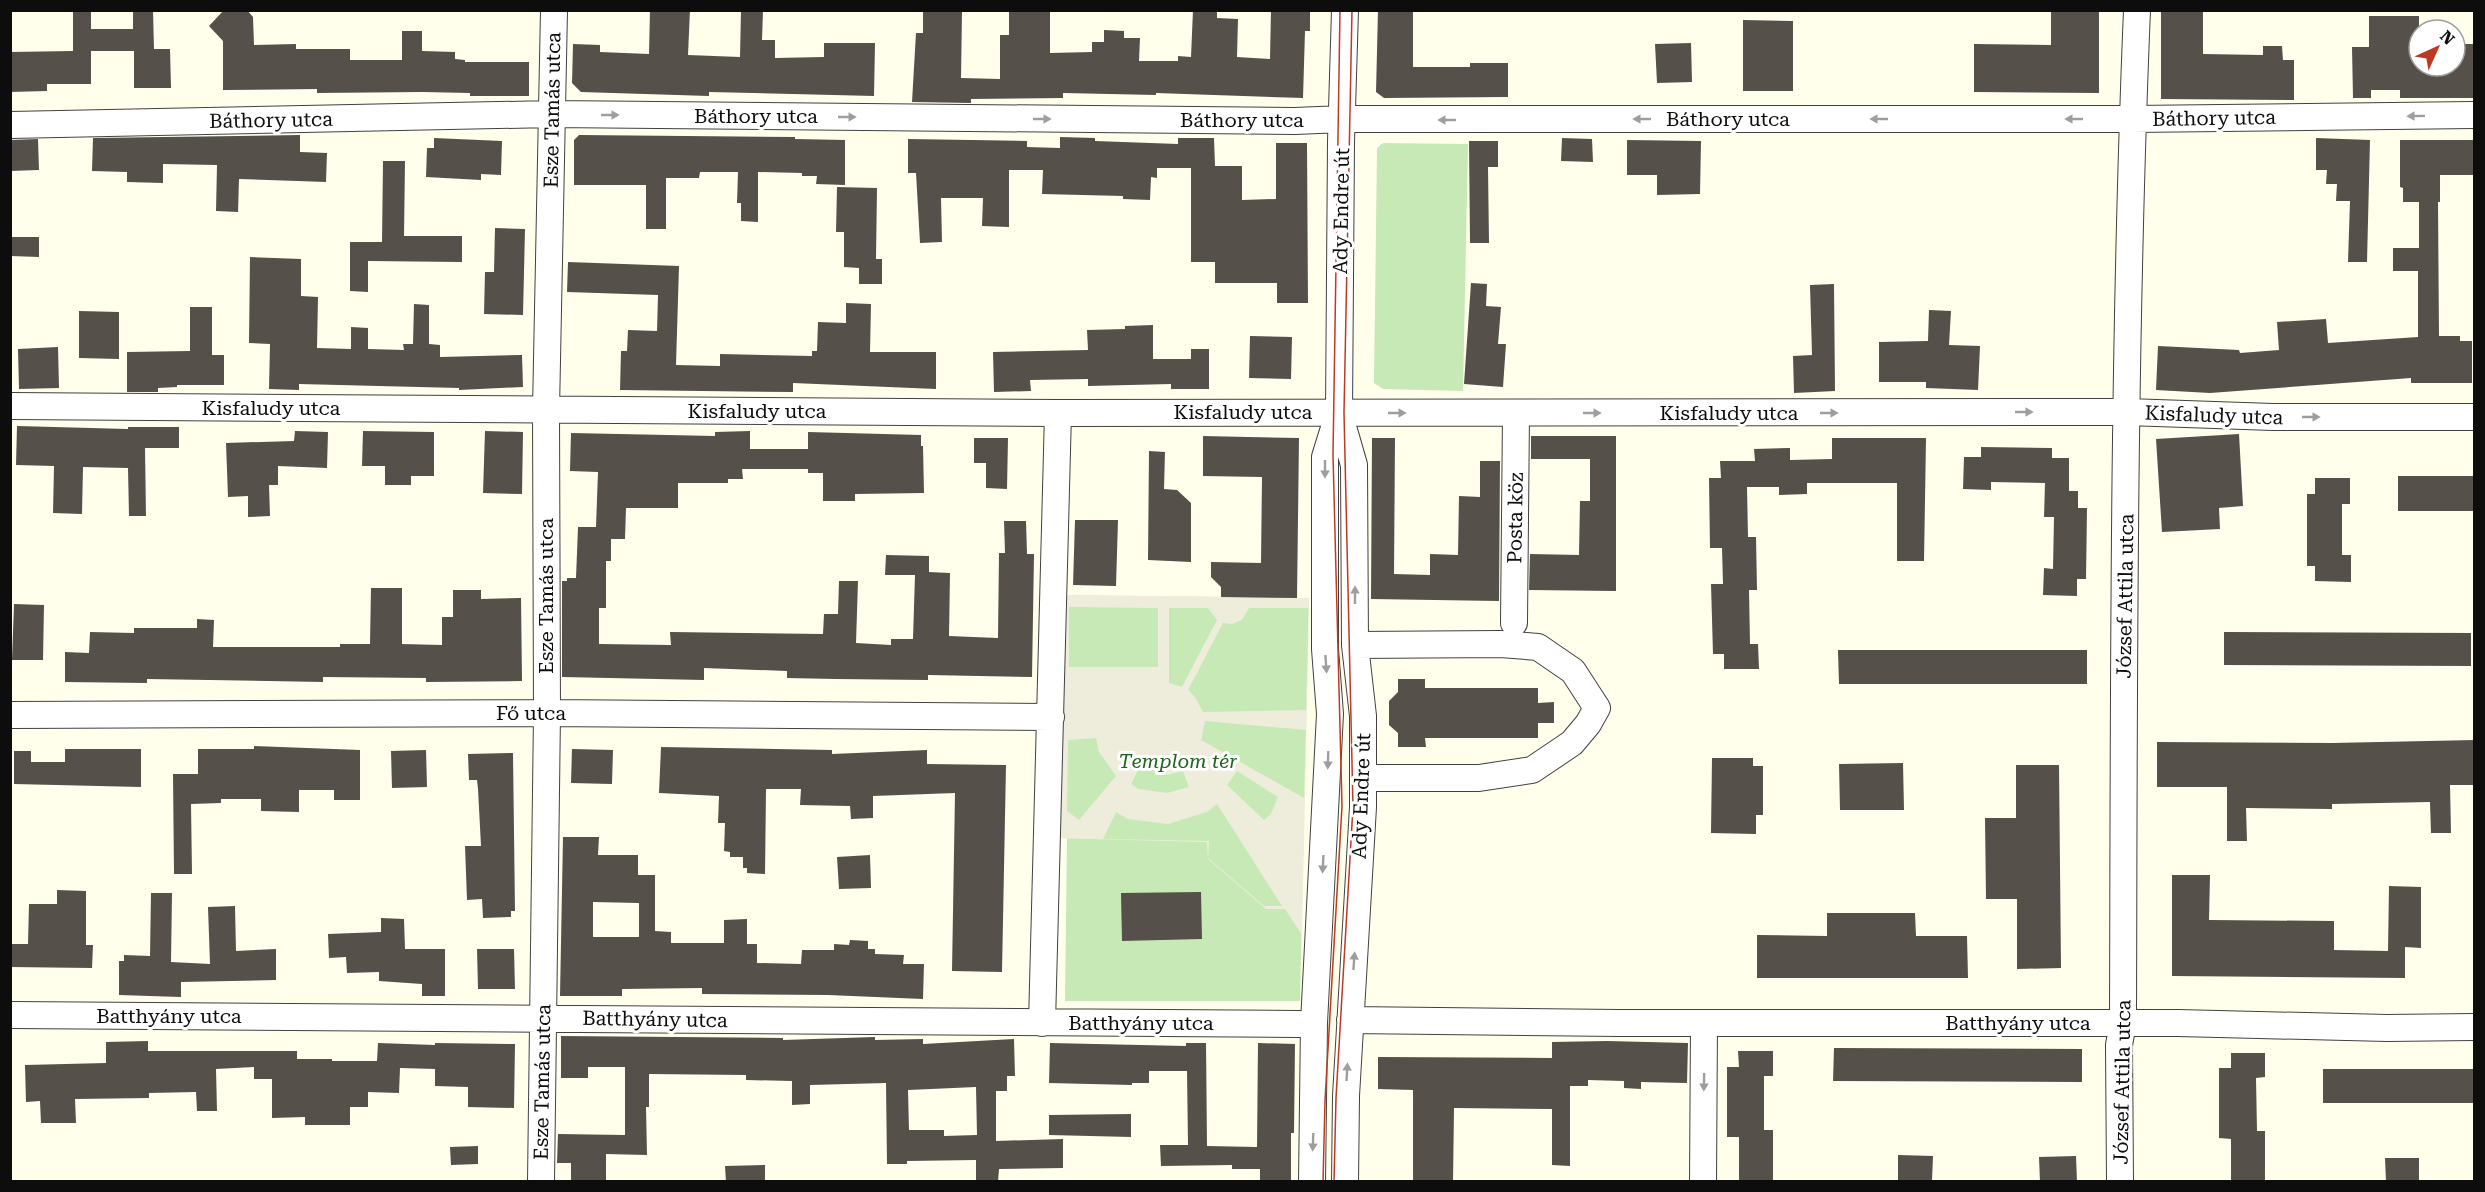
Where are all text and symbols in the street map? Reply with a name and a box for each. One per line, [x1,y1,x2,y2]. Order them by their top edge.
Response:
north arrow [2407,18,2467,78]
text: N [2436,27,2458,49]
street label: Esze Tamás utca [539,32,565,188]
street label: Báthory utca [694,104,818,128]
street label: Báthory utca [2152,105,2276,131]
street label: Báthory utca [209,107,333,133]
street label: Báthory utca [1666,107,1790,131]
street label: Báthory utca [1180,108,1304,132]
one-way arrow [601,110,620,120]
one-way arrow [2407,111,2426,121]
one-way arrow [838,112,857,122]
one-way arrow [1033,114,1052,123]
one-way arrow [1633,114,1652,124]
one-way arrow [1870,114,1889,124]
one-way arrow [2065,114,2084,124]
one-way arrow [1438,115,1457,125]
street label: Ady Endre út [1328,147,1354,274]
street label: Kisfaludy utca [202,396,341,420]
street label: Kisfaludy utca [688,399,827,423]
street label: Kisfaludy utca [1174,400,1313,424]
street label: Kisfaludy utca [1660,401,1799,425]
street label: Kisfaludy utca [2144,401,2284,429]
one-way arrow [2015,407,2034,417]
one-way arrow [1388,408,1407,418]
one-way arrow [1583,408,1602,418]
one-way arrow [1820,408,1839,418]
one-way arrow [2302,412,2321,422]
one-way arrow [1320,459,1330,478]
street label: Posta köz [1502,472,1528,564]
street label: József Attila utca [2112,513,2138,679]
street label: Esze Tamás utca [534,518,558,674]
one-way arrow [1350,585,1360,604]
one-way arrow [1321,654,1331,673]
street label: Fő utca [496,701,566,725]
street label: Ady Endre út [1347,732,1375,859]
park label: Templom tér [1119,749,1238,773]
one-way arrow [1323,750,1333,769]
one-way arrow [1319,855,1328,874]
one-way arrow [1349,952,1358,971]
street label: József Attila utca [2109,999,2135,1165]
street label: Batthyány utca [96,1004,242,1028]
street label: Esze Tamás utca [529,1004,555,1160]
street label: Batthyány utca [582,1006,728,1032]
street label: Batthyány utca [1068,1011,1214,1035]
street label: Batthyány utca [1945,1011,2091,1035]
one-way arrow [1343,1062,1352,1081]
one-way arrow [1699,1072,1709,1091]
one-way arrow [1309,1133,1318,1152]

